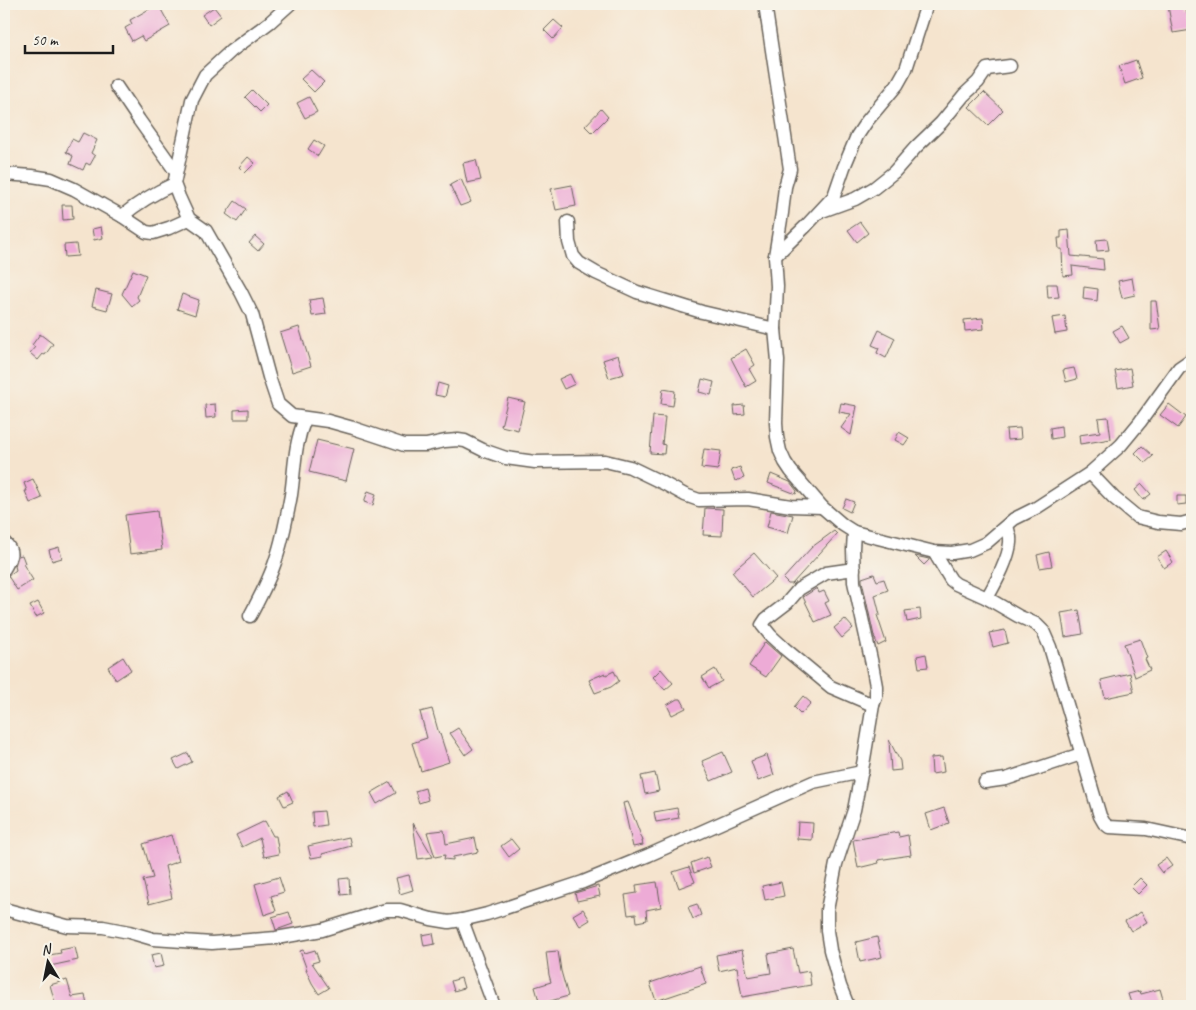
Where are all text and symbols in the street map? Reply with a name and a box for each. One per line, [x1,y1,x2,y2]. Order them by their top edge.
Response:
scale bar [25,22,112,54]
text: 50 m [32,31,59,50]
north arrow [22,938,72,988]
text: N [40,940,54,959]

